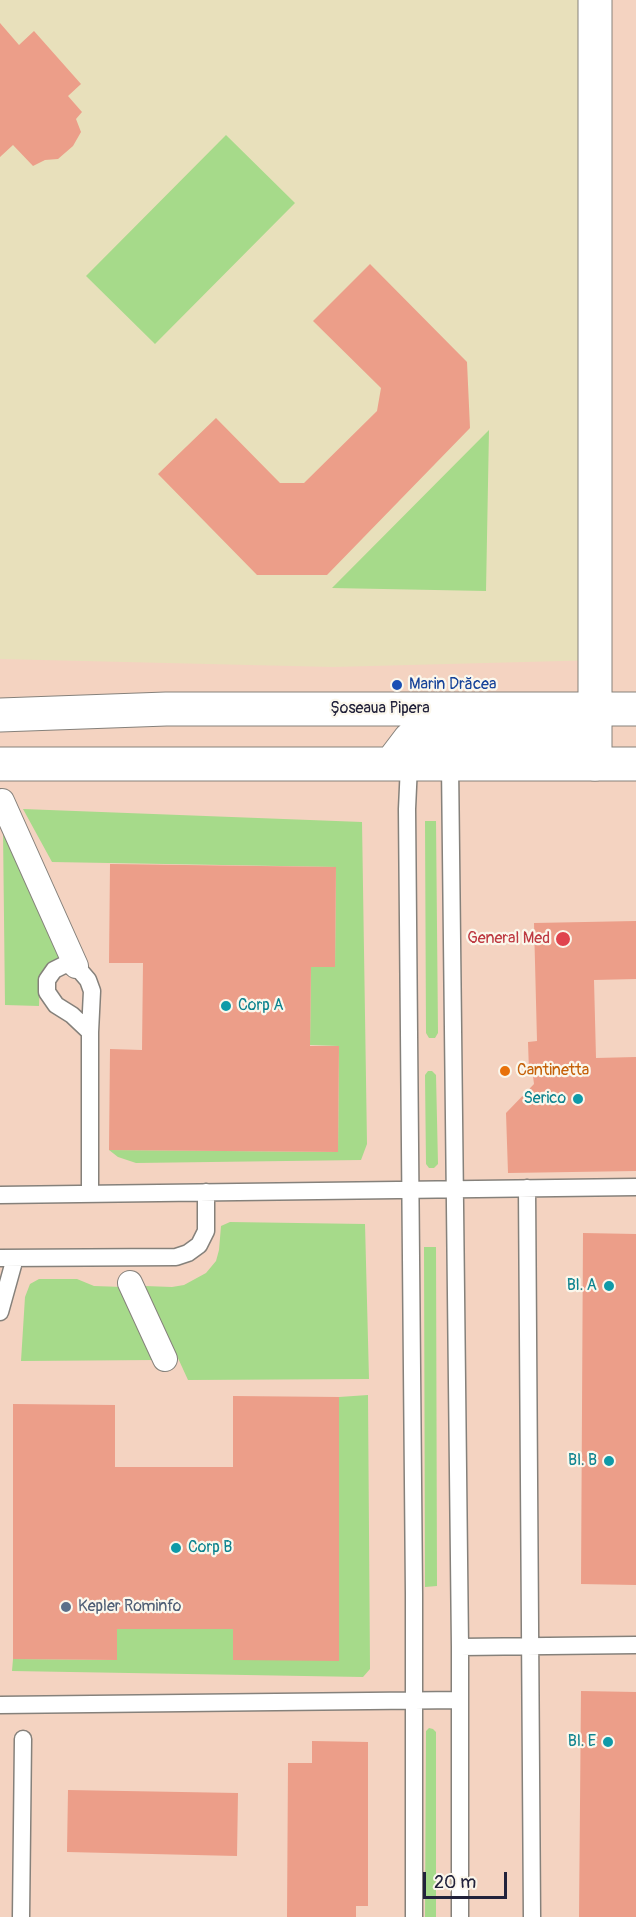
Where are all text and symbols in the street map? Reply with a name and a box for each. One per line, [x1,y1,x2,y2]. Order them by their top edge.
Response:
place label: Marin Drăcea [409,675,496,695]
marker: Marin Drăcea [390,678,404,692]
street label: Șoseaua Pipera [330,699,430,719]
place label: General Med [467,929,550,949]
marker: General Med [554,930,572,948]
place label: Corp A [238,996,284,1016]
marker: Corp A [219,999,233,1013]
place label: Cantinetta [517,1061,589,1081]
marker: Cantinetta [498,1064,512,1078]
place label: Serico [524,1089,566,1109]
marker: Serico [571,1092,585,1106]
place label: Bl. A [567,1276,597,1296]
marker: Bl. A [602,1279,616,1293]
place label: Bl. B [568,1451,597,1471]
marker: Bl. B [602,1454,616,1468]
place label: Corp B [188,1538,232,1558]
marker: Corp B [169,1541,183,1555]
place label: Kepler Rominfo [78,1597,181,1617]
marker: Kepler Rominfo [59,1600,73,1614]
place label: Bl. E [568,1732,596,1752]
marker: Bl. E [601,1735,615,1749]
scale bar [426,1860,510,1898]
text: 20 m [434,1871,476,1894]

